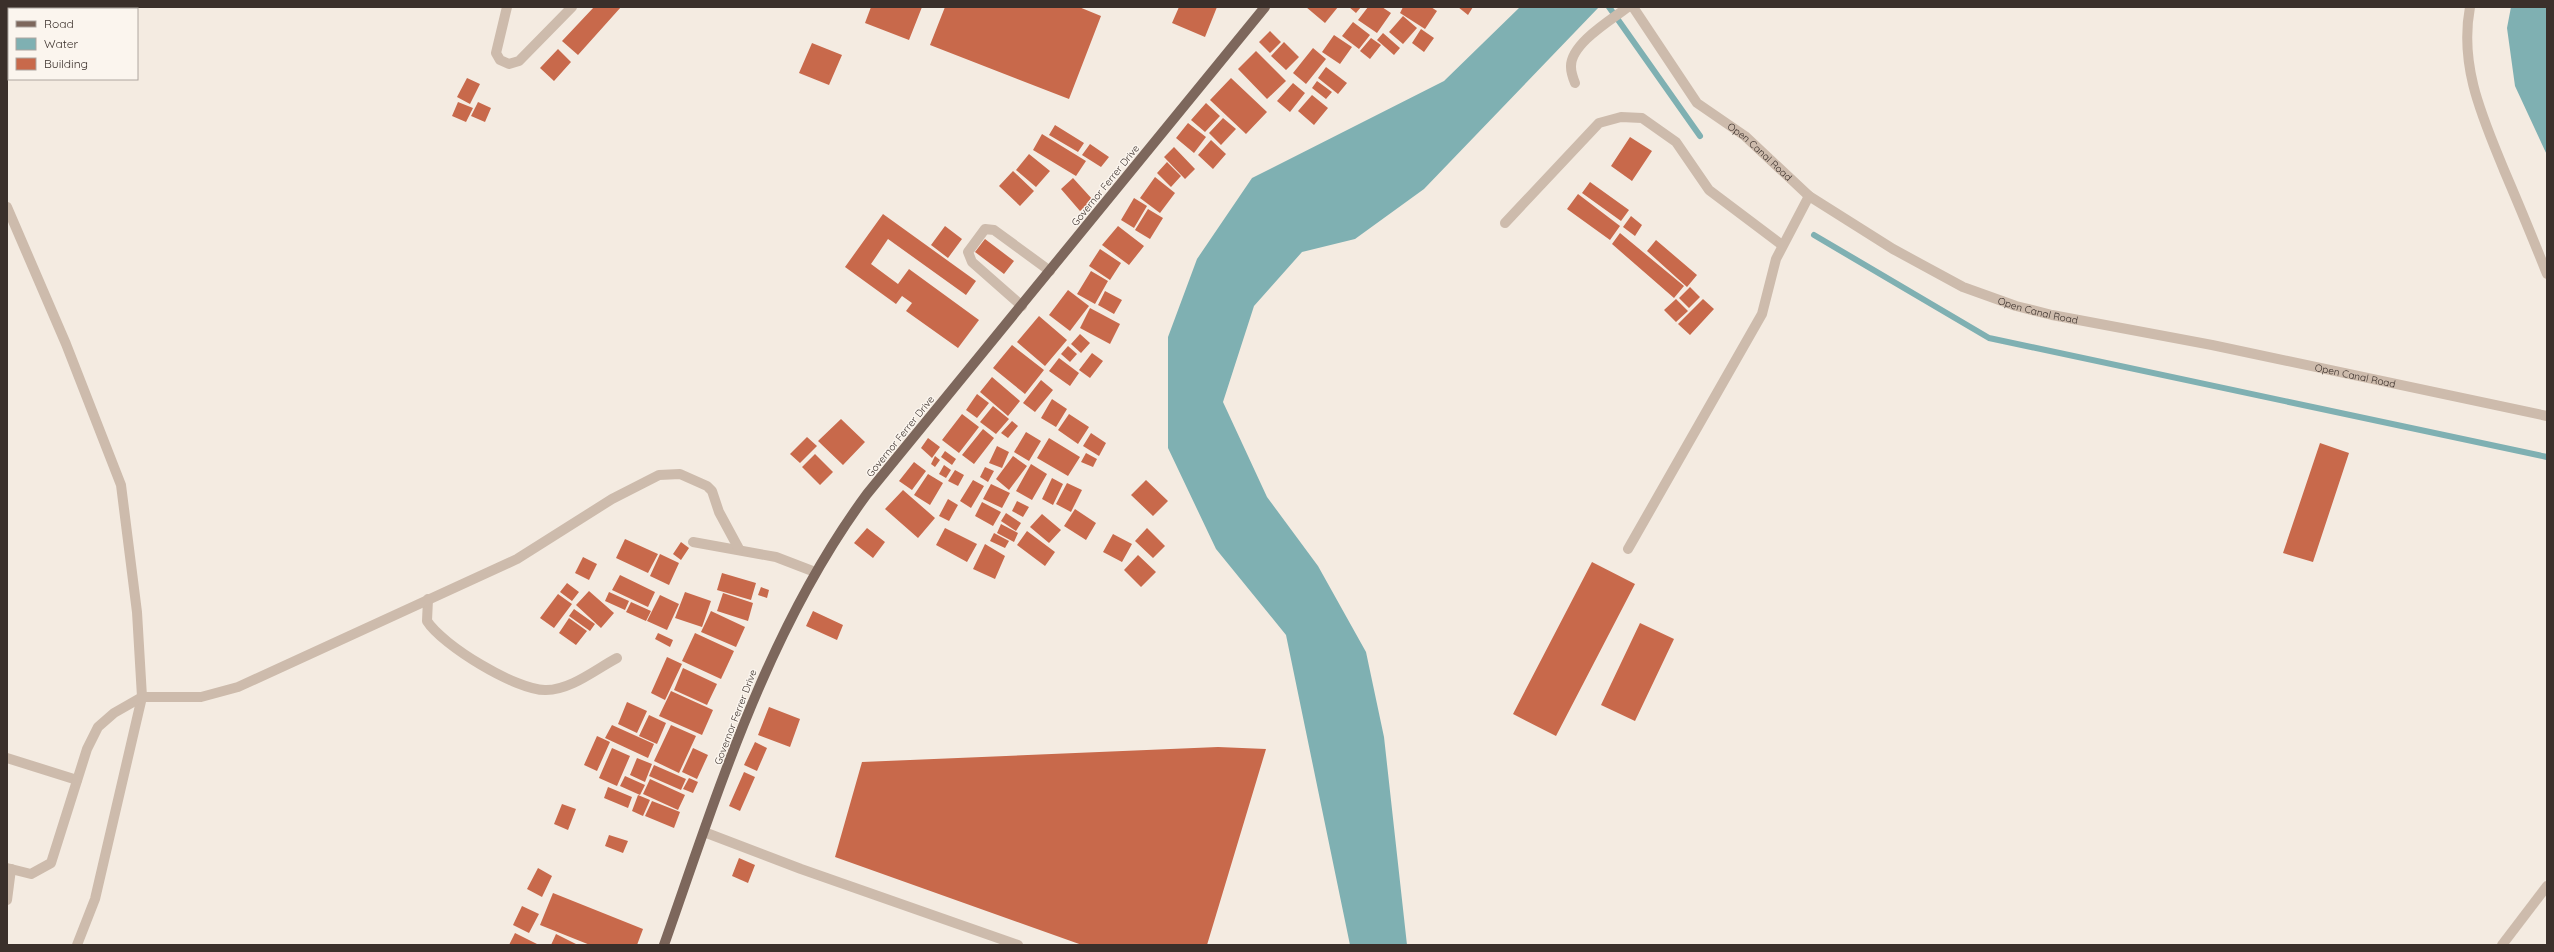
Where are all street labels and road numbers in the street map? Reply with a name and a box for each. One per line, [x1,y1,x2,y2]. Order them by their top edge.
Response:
street label: Open Canal Road [1725,120,1795,184]
street label: Governor Ferrer Drive [1069,142,1142,229]
street label: Open Canal Road [1996,294,2079,327]
street label: Open Canal Road [2314,361,2397,391]
street label: Governor Ferrer Drive [864,393,937,480]
street label: Governor Ferrer Drive [711,667,760,767]

